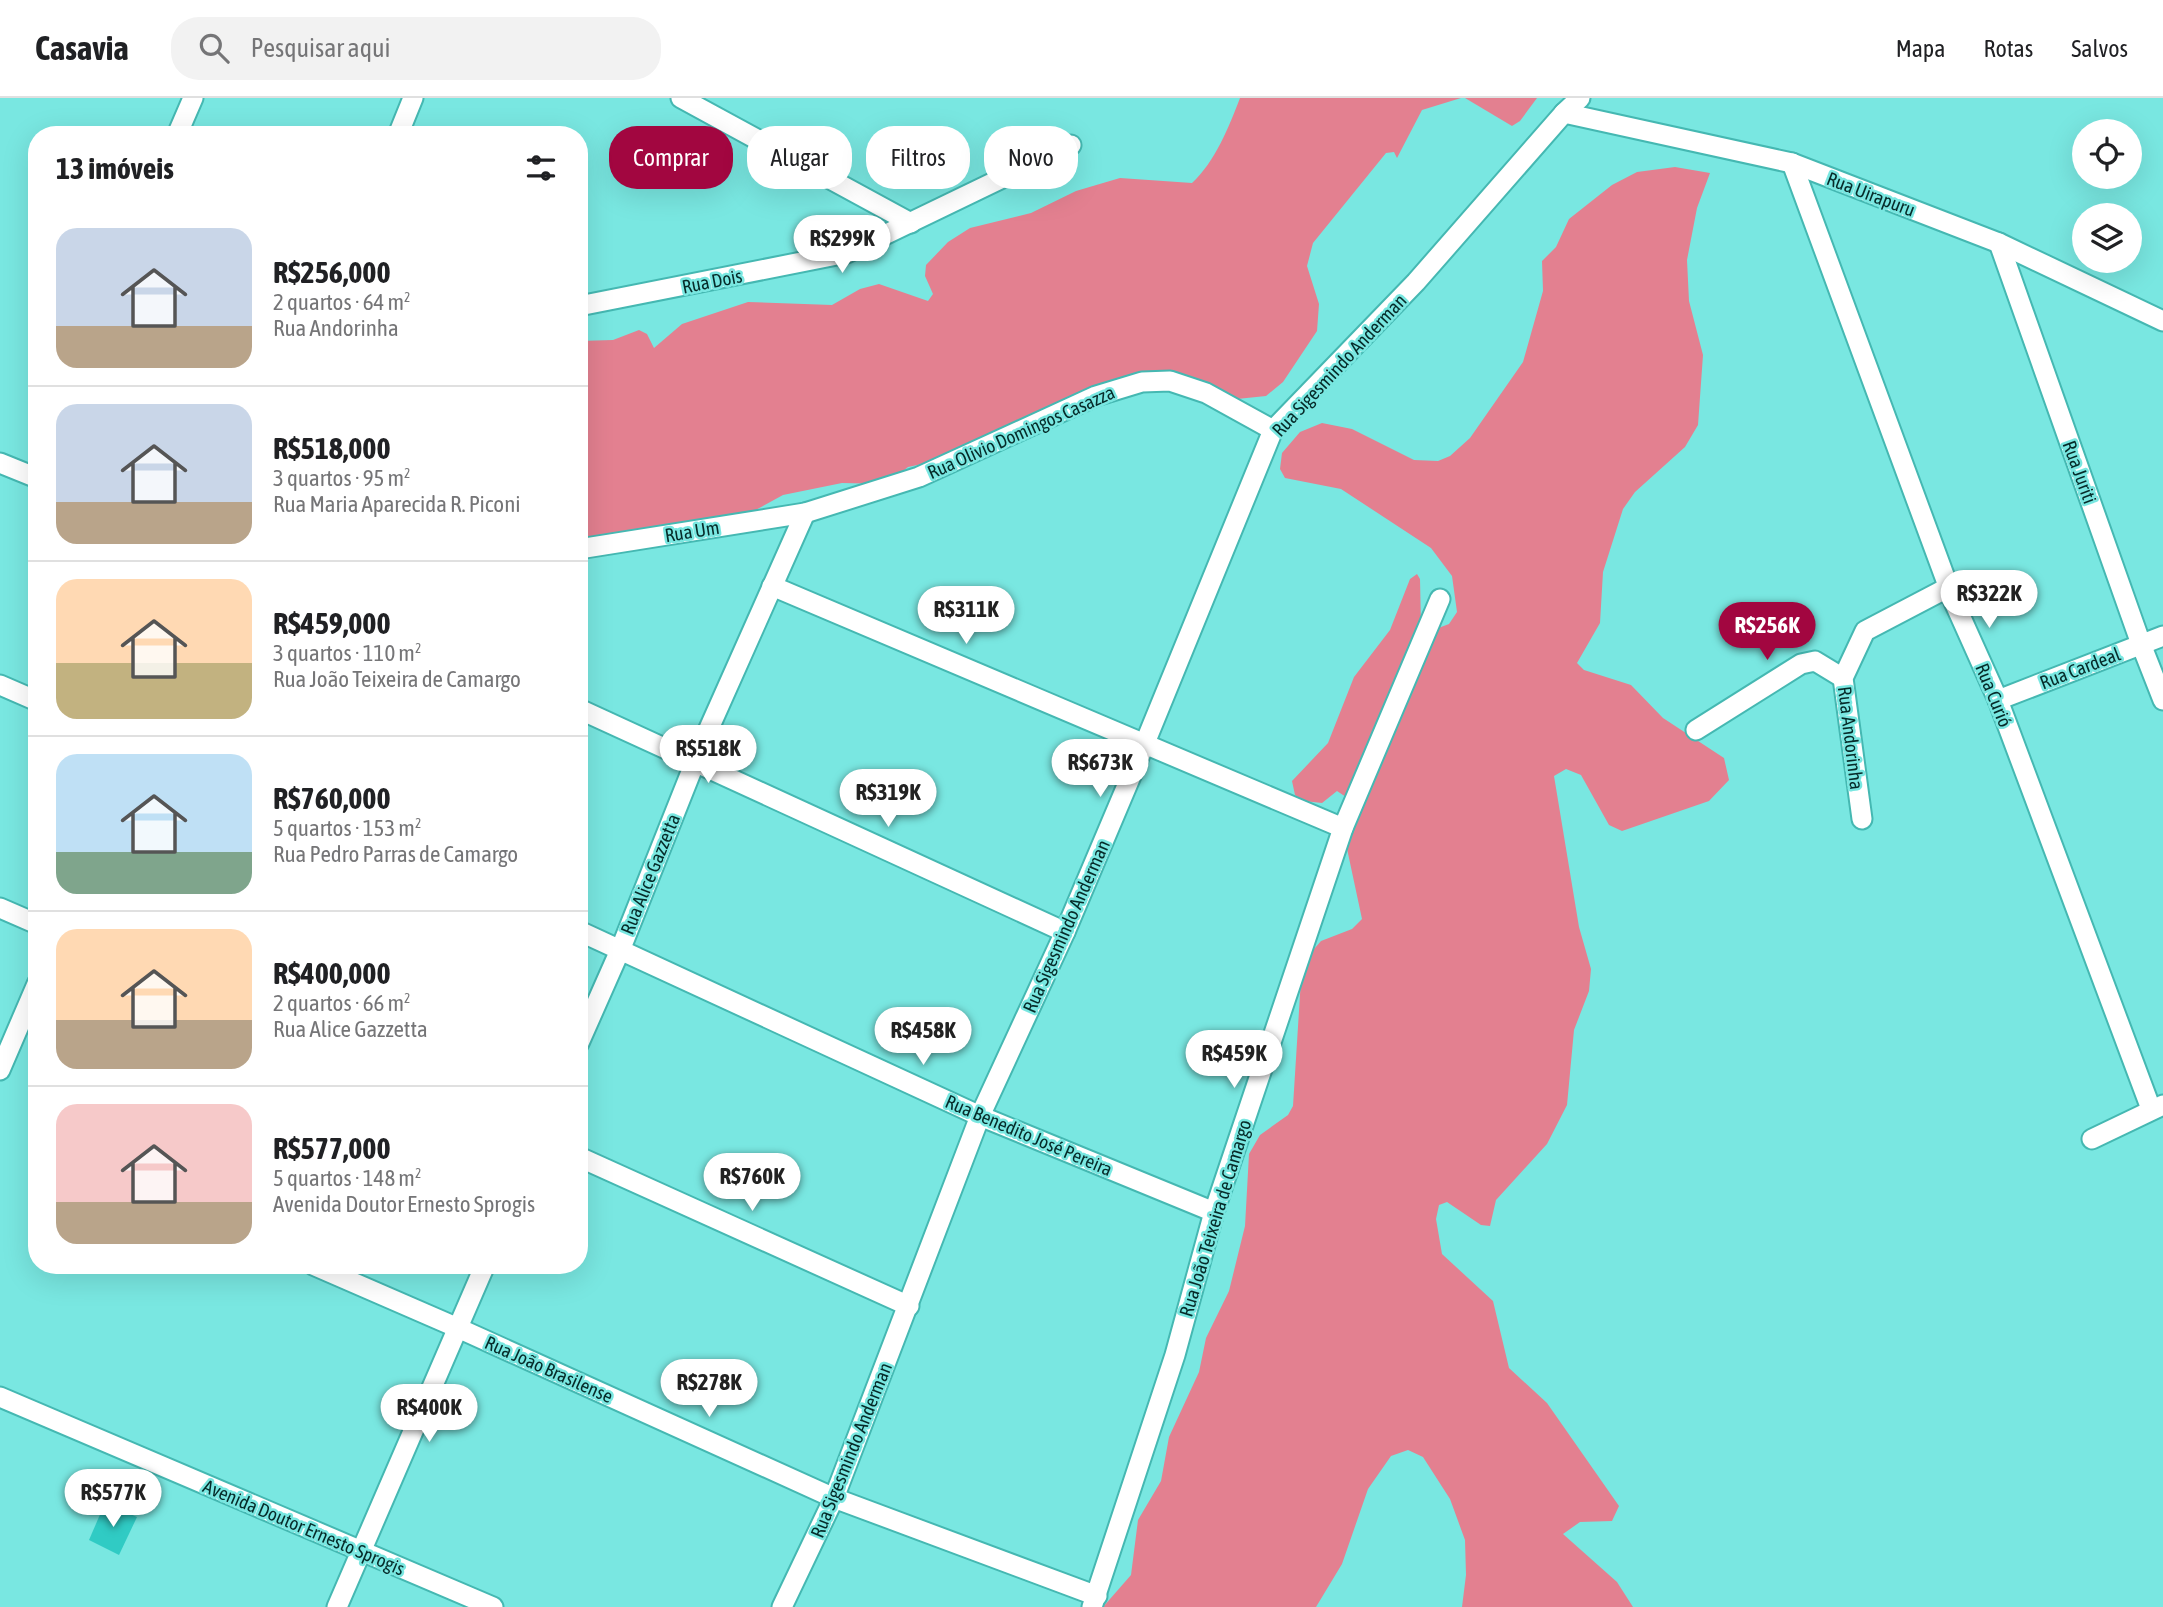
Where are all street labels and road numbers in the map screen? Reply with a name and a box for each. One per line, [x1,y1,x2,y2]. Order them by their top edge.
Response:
street label: Rua Uirapuru [1824,167,1918,221]
street label: Rua Dois [680,264,744,298]
street label: Rua Sigesmindo Anderman [1267,289,1411,441]
street label: Rua Olivio Domingos Casazza [924,381,1118,483]
street label: Rua Juriti [2059,438,2101,506]
street label: Rua Um [663,516,721,546]
street label: Rua Cardeal [2037,643,2123,693]
street label: Rua Curió [1971,660,2017,730]
street label: Rua Andorinha [1834,685,1868,791]
street label: Rua Alice Gazzetta [616,811,684,937]
street label: Rua Sigesmindo Anderman [1018,836,1114,1016]
street label: Rua Benedito José Pereira [942,1090,1116,1180]
street label: Rua João Teixeira de Camargo [1175,1117,1255,1319]
street label: Rua João Brasilense [482,1331,616,1407]
street label: Rua Sigesmindo Anderman [806,1359,896,1541]
street label: Avenida Doutor Ernesto Sprogis [200,1475,408,1580]

